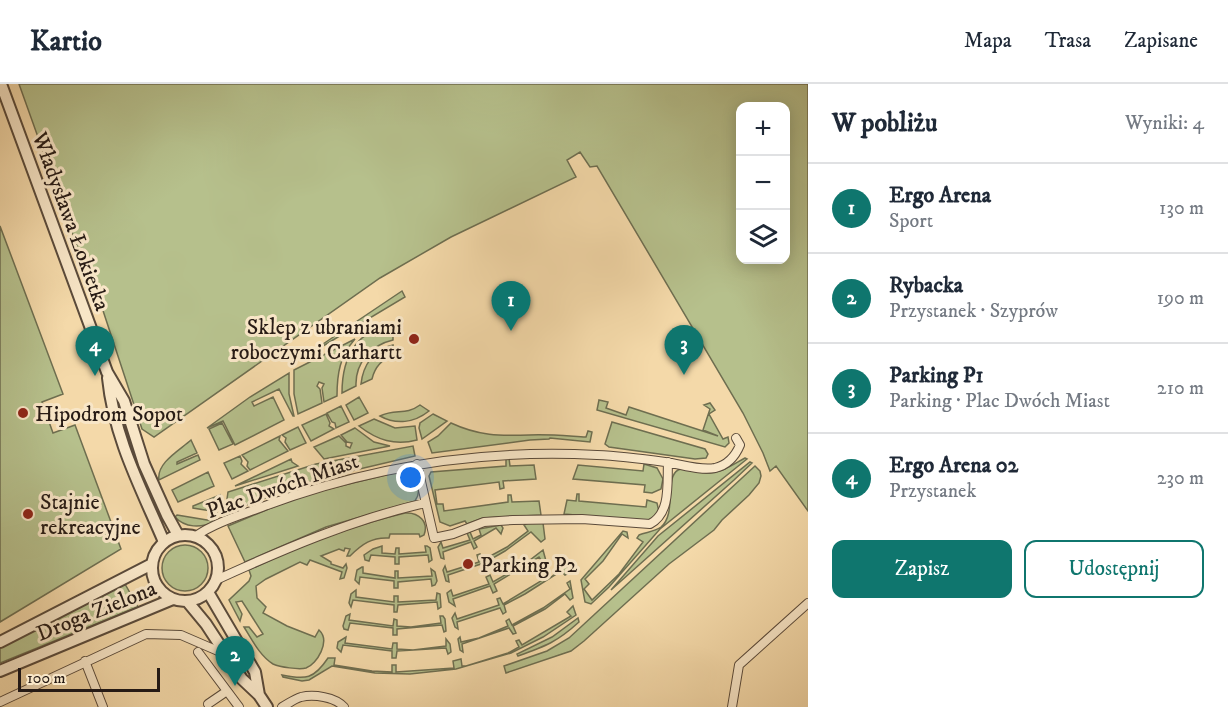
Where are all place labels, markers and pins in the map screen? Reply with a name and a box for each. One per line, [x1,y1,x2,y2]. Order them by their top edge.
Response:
pin: 1 [492,282,530,331]
place label: Sklep z ubraniami roboczymi Carhartt [231,314,402,366]
pin: 4 [76,326,115,376]
pin: 3 [664,326,704,375]
marker: Sklep z ubraniami roboczymi Carhartt [407,332,421,346]
place label: Hipodrom Sopot [35,401,183,428]
marker: Hipodrom Sopot [16,406,30,420]
place label: Stajnie rekreacyjne [40,489,141,541]
marker: Stajnie rekreacyjne [21,507,35,521]
place label: Parking P2 [480,552,577,579]
marker: Parking P2 [461,557,475,571]
pin: 2 [216,636,254,686]

